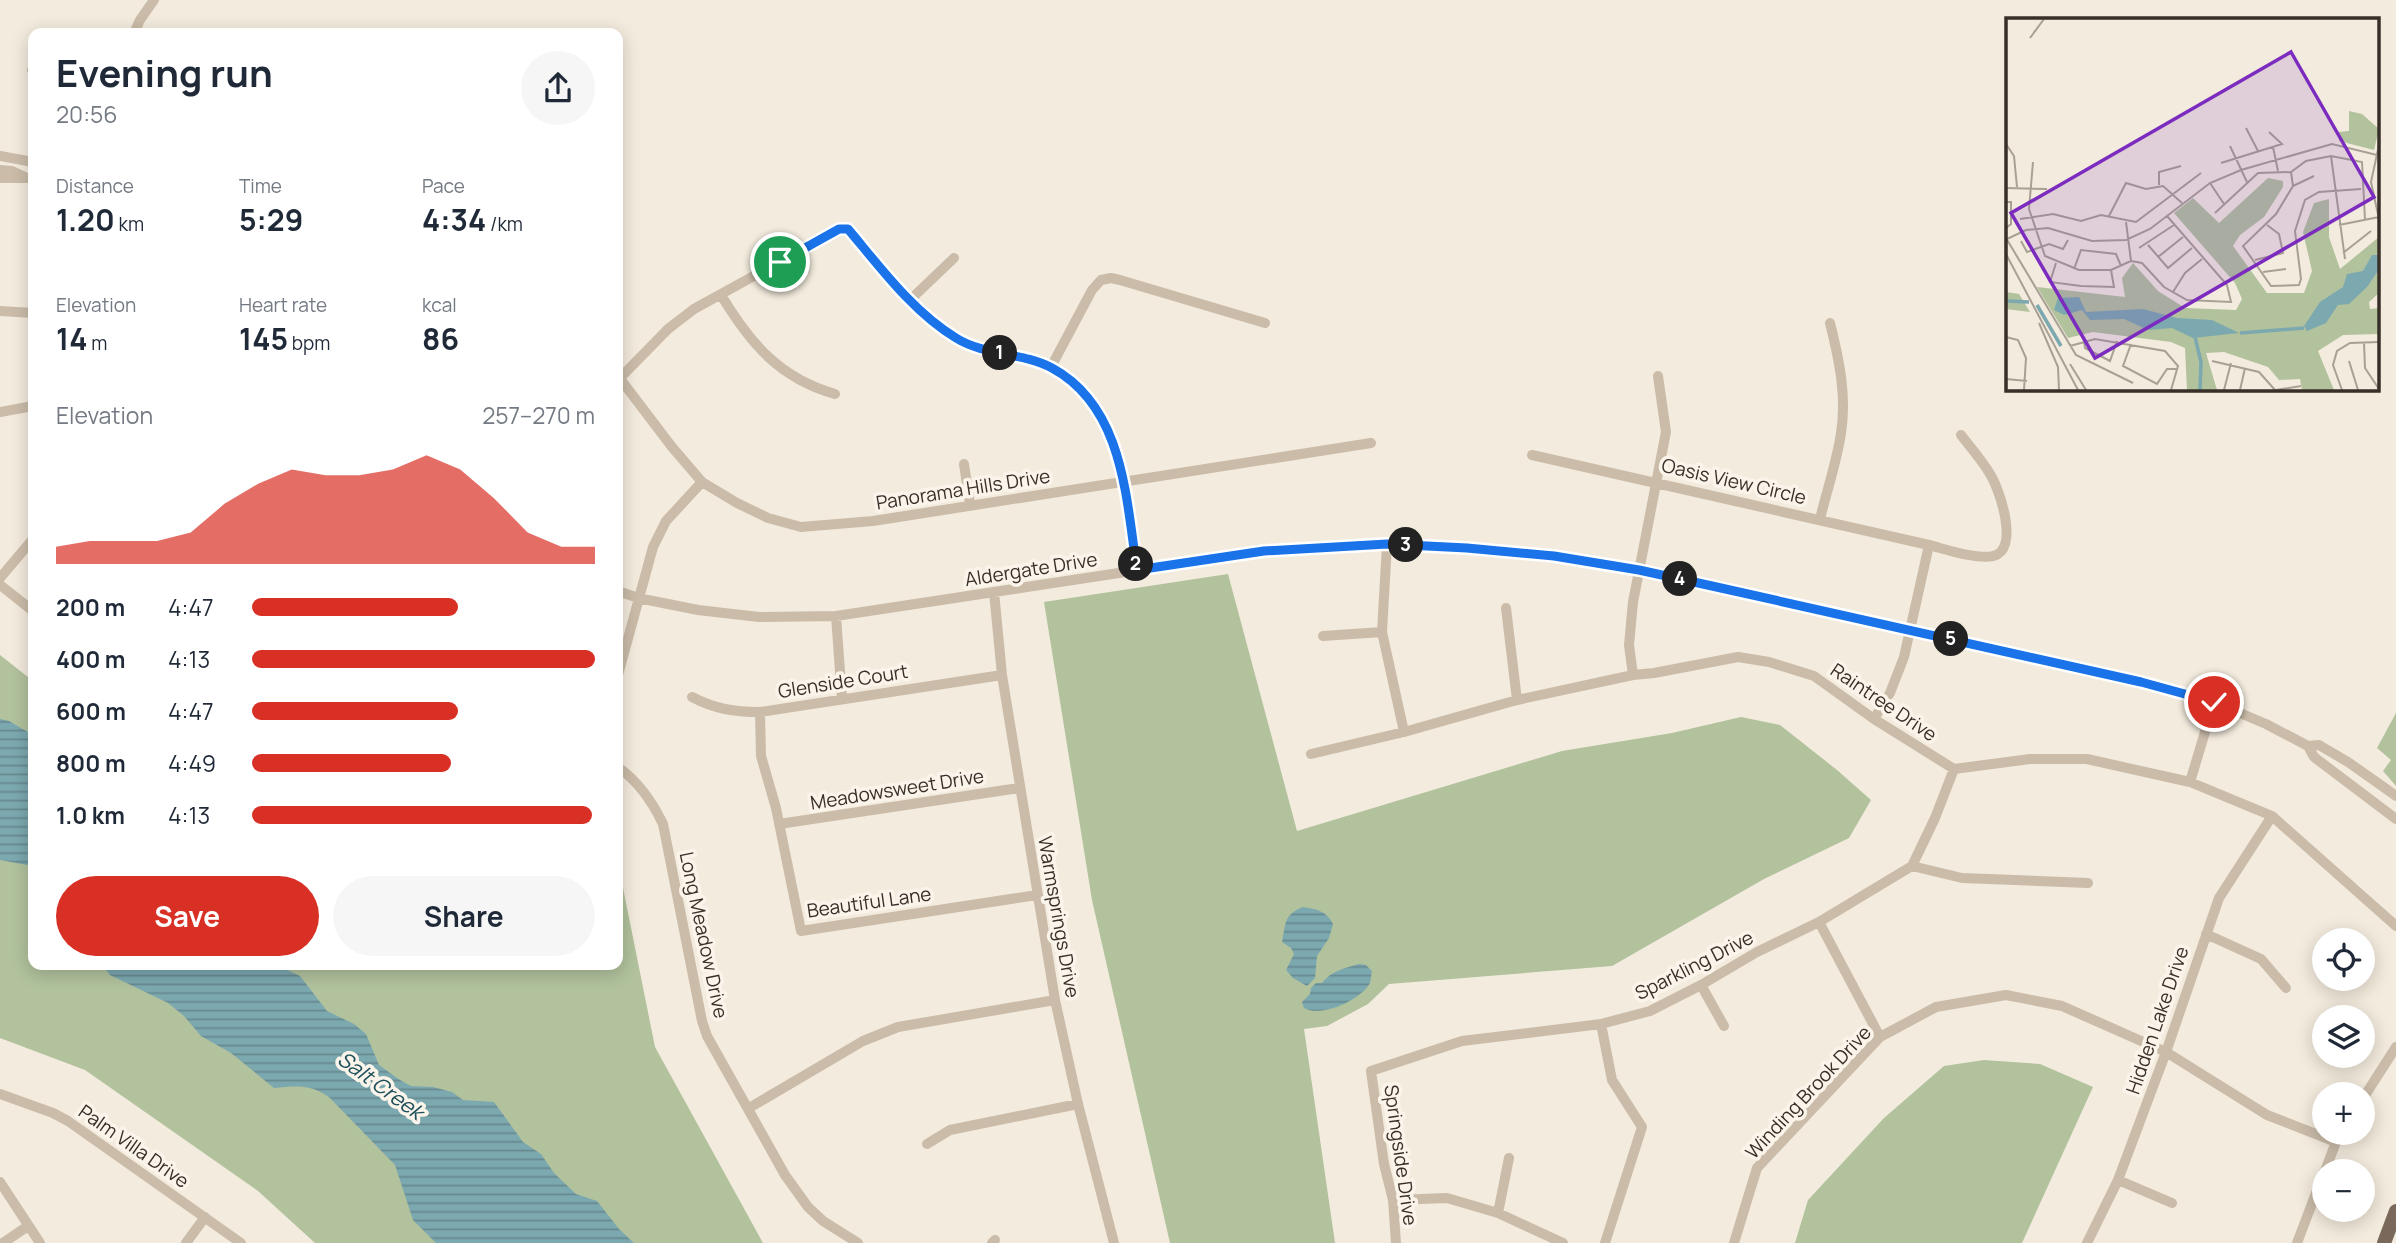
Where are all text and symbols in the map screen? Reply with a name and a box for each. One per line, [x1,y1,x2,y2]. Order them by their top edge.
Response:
inset map [2006,18,2378,390]
text: Evening run [56,46,273,98]
button: share [521,51,595,125]
text: 20:56 [56,98,118,130]
text: Distance [56,173,134,199]
text: Time [239,173,282,199]
text: Pace [422,173,465,199]
text: 1.20 [56,199,115,240]
text: 5:29 [239,199,303,240]
text: 4:34 [422,199,486,240]
text: km [115,211,144,237]
text: /km [486,211,523,237]
pin [750,232,810,292]
icon: arrive [761,243,799,281]
text: Elevation [56,292,136,318]
text: Heart rate [239,292,327,318]
text: kcal [422,292,457,318]
text: 14 [56,318,87,359]
text: 145 [239,318,288,359]
text: 86 [422,318,459,359]
text: m [87,330,107,356]
text: bpm [288,330,330,356]
pin: 1 [982,336,1018,370]
text: 1 [995,339,1004,365]
text: Elevation [56,399,153,431]
text: 257–270 m [482,399,595,431]
street label: Oasis View Circle [1659,452,1809,510]
street label: Panorama Hills Drive [874,462,1052,516]
pin: 3 [1388,528,1424,562]
text: 3 [1400,531,1411,557]
street label: Aldergate Drive [963,546,1099,592]
pin: 2 [1118,546,1154,582]
text: 2 [1130,550,1141,576]
pin: 4 [1662,562,1698,596]
text: 4 [1674,565,1685,591]
text: 200 m [56,591,125,623]
text: 4:47 [168,591,214,623]
pin: 5 [1934,622,1968,656]
text: 5 [1945,625,1956,651]
text: 400 m [56,643,126,675]
text: 4:13 [168,643,210,675]
street label: Raintree Drive [1826,657,1942,747]
street label: Glenside Court [776,658,910,704]
pin [2184,672,2244,732]
icon: check [2195,683,2233,721]
text: 600 m [56,695,126,727]
text: 4:47 [168,695,214,727]
text: 800 m [56,747,126,779]
text: 4:49 [168,747,216,779]
street label: Meadowsweet Drive [808,762,986,816]
text: 1.0 km [56,799,125,831]
text: 4:13 [168,799,210,831]
street label: Warmsprings Drive [1032,834,1086,1000]
street label: Long Meadow Drive [674,849,734,1021]
button: Save [56,876,319,956]
button: Share [333,876,595,956]
street label: Beautiful Lane [805,880,933,924]
street label: Sparkling Drive [1630,924,1758,1006]
map controls [2312,928,2375,1222]
button: locate [2312,928,2375,991]
street label: Hidden Lake Drive [2120,943,2194,1097]
button: layers [2312,1005,2375,1068]
street label: Winding Brook Drive [1739,1020,1877,1164]
water label: Salt Creek [333,1044,432,1127]
button: + [2312,1082,2375,1145]
street label: Springside Drive [1378,1083,1424,1227]
street label: Palm Villa Drive [74,1098,194,1194]
button: − [2312,1159,2375,1222]

